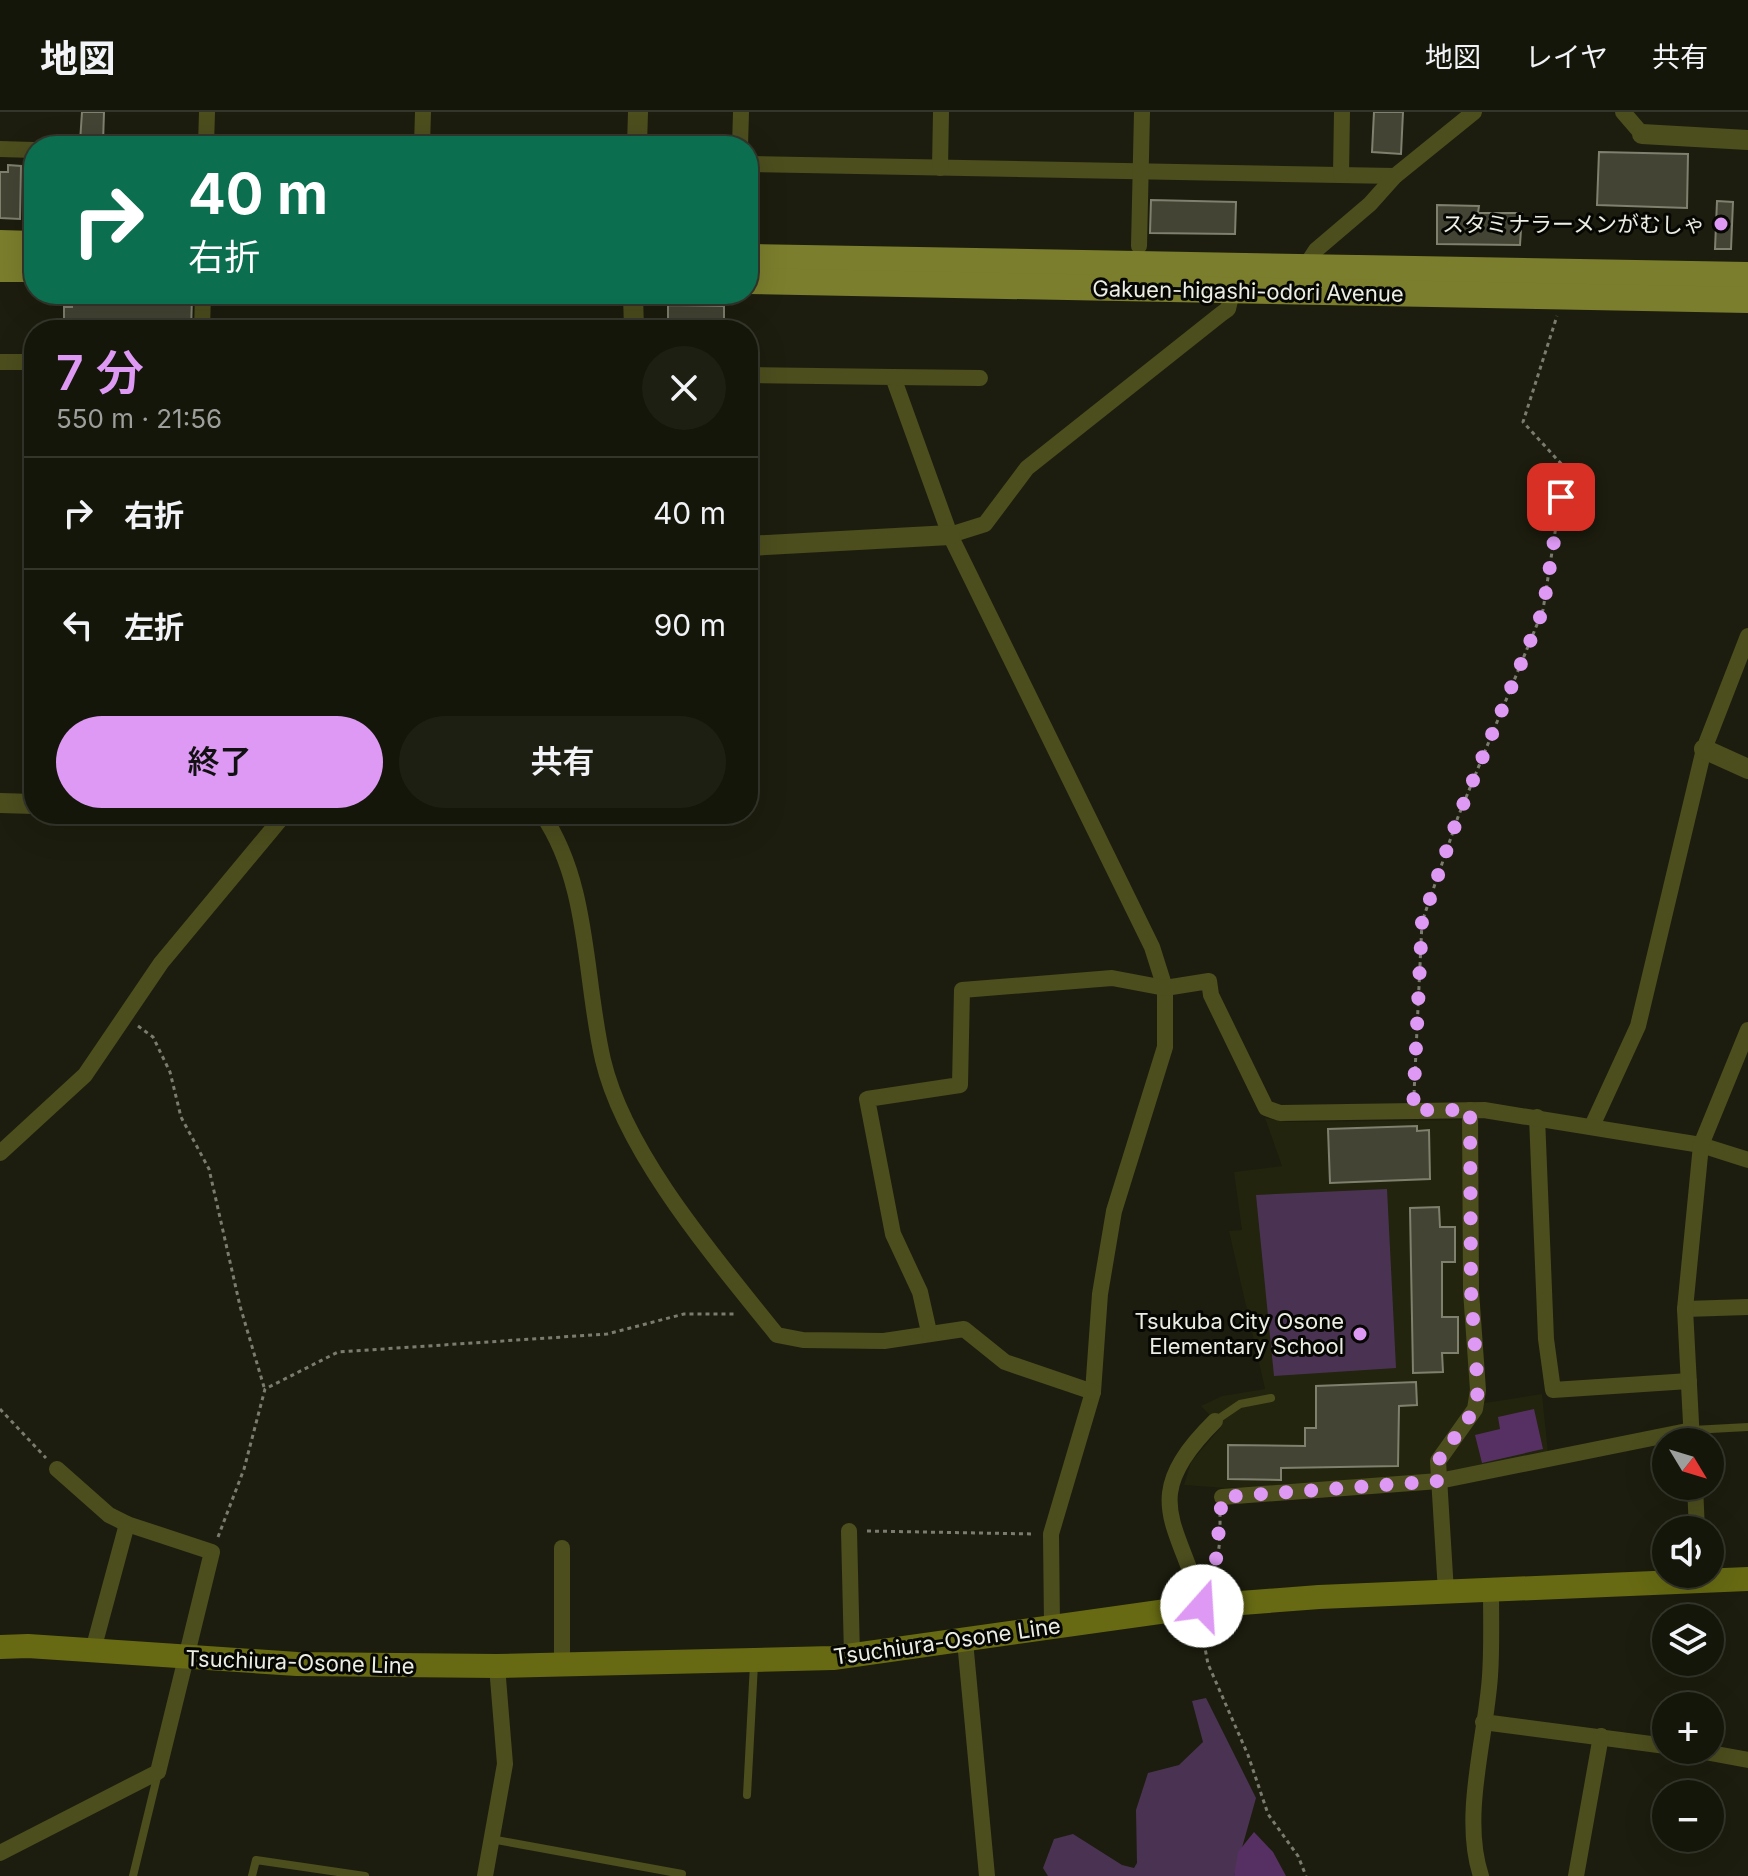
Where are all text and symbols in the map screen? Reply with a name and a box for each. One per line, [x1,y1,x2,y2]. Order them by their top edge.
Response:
text: 地図 [40,35,116,81]
text: 地図 [1425,40,1481,74]
text: レイヤ [1525,40,1608,74]
text: 共有 [1652,40,1708,74]
text: 40 m [188,160,328,228]
icon: right [56,168,160,272]
place label: スタミナラーメンがむしゃ [1442,211,1705,237]
marker: スタミナラーメンがむしゃ [1712,215,1730,233]
text: 右折 [188,235,260,279]
street label: Gakuen-higashi-odori Avenue [1092,275,1404,307]
text: 7 分 [56,343,144,402]
button: close [642,346,726,430]
text: 550 m · 21:56 [56,403,222,434]
pin [1527,463,1595,531]
icon: arrive [1539,475,1583,519]
icon: right [56,491,100,535]
text: 40 m [653,495,726,531]
text: 右折 [124,497,184,533]
icon: left [56,603,100,647]
text: 90 m [654,607,726,643]
text: 左折 [124,609,184,645]
button: 終了 [56,716,383,808]
button: 共有 [399,716,726,808]
place label: Tsukuba City Osone Elementary School [1134,1308,1344,1359]
marker: Tsukuba City Osone Elementary School [1351,1325,1369,1343]
north arrow [1652,1428,1724,1500]
map controls [1652,1428,1724,1852]
button: sound [1652,1516,1724,1588]
position arrow [1160,1564,1244,1648]
button: layers [1652,1604,1724,1676]
street label: Tsuchiura-Osone Line [832,1612,1062,1670]
street label: Tsuchiura-Osone Line [185,1645,415,1679]
button: + [1652,1692,1724,1764]
button: − [1652,1780,1724,1852]

